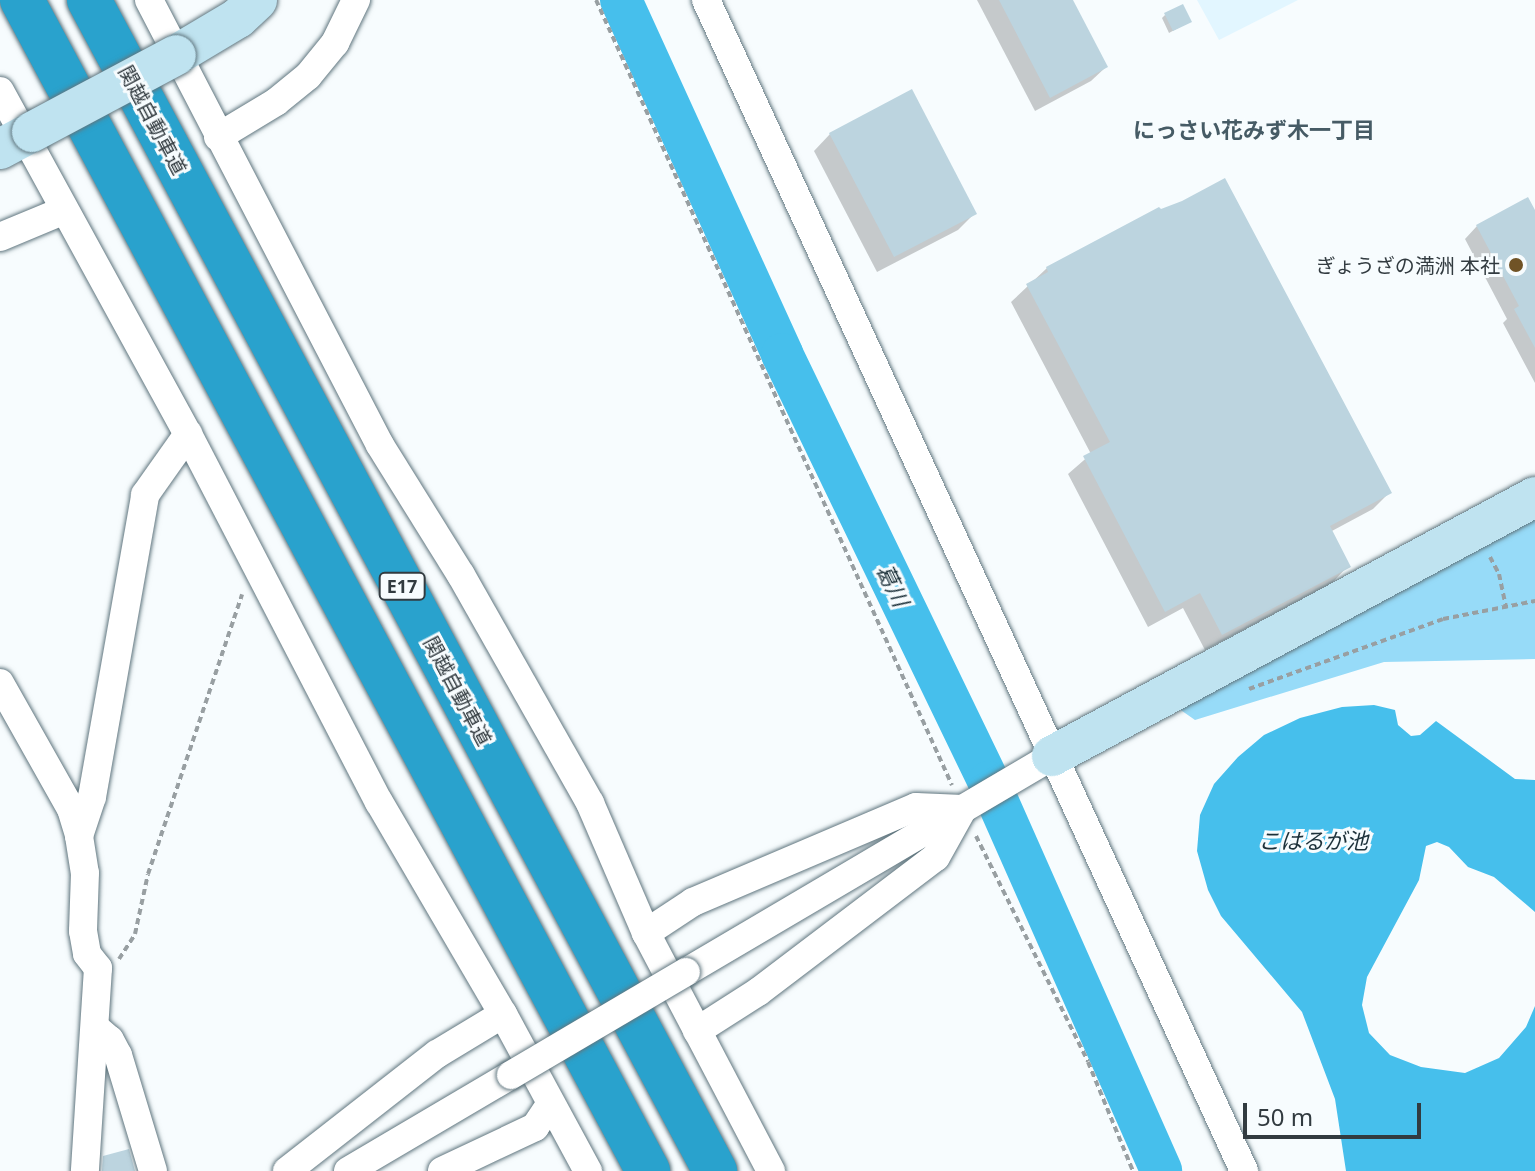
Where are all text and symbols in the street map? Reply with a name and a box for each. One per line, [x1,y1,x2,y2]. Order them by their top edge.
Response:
street label: 関越自動車道 [114,61,192,179]
district label: にっさい花みず木一丁目 [1133,117,1375,143]
place label: ぎょうざの満洲 本社 [1315,253,1500,277]
marker: ぎょうざの満洲 本社 [1507,256,1525,274]
water label: 葛川 [871,559,915,611]
road number: E17 [378,572,426,600]
street label: 関越自動車道 [419,632,497,750]
water label: こはるが池 [1258,828,1368,854]
scale bar [1247,1087,1425,1137]
text: 50 m [1257,1100,1313,1133]

